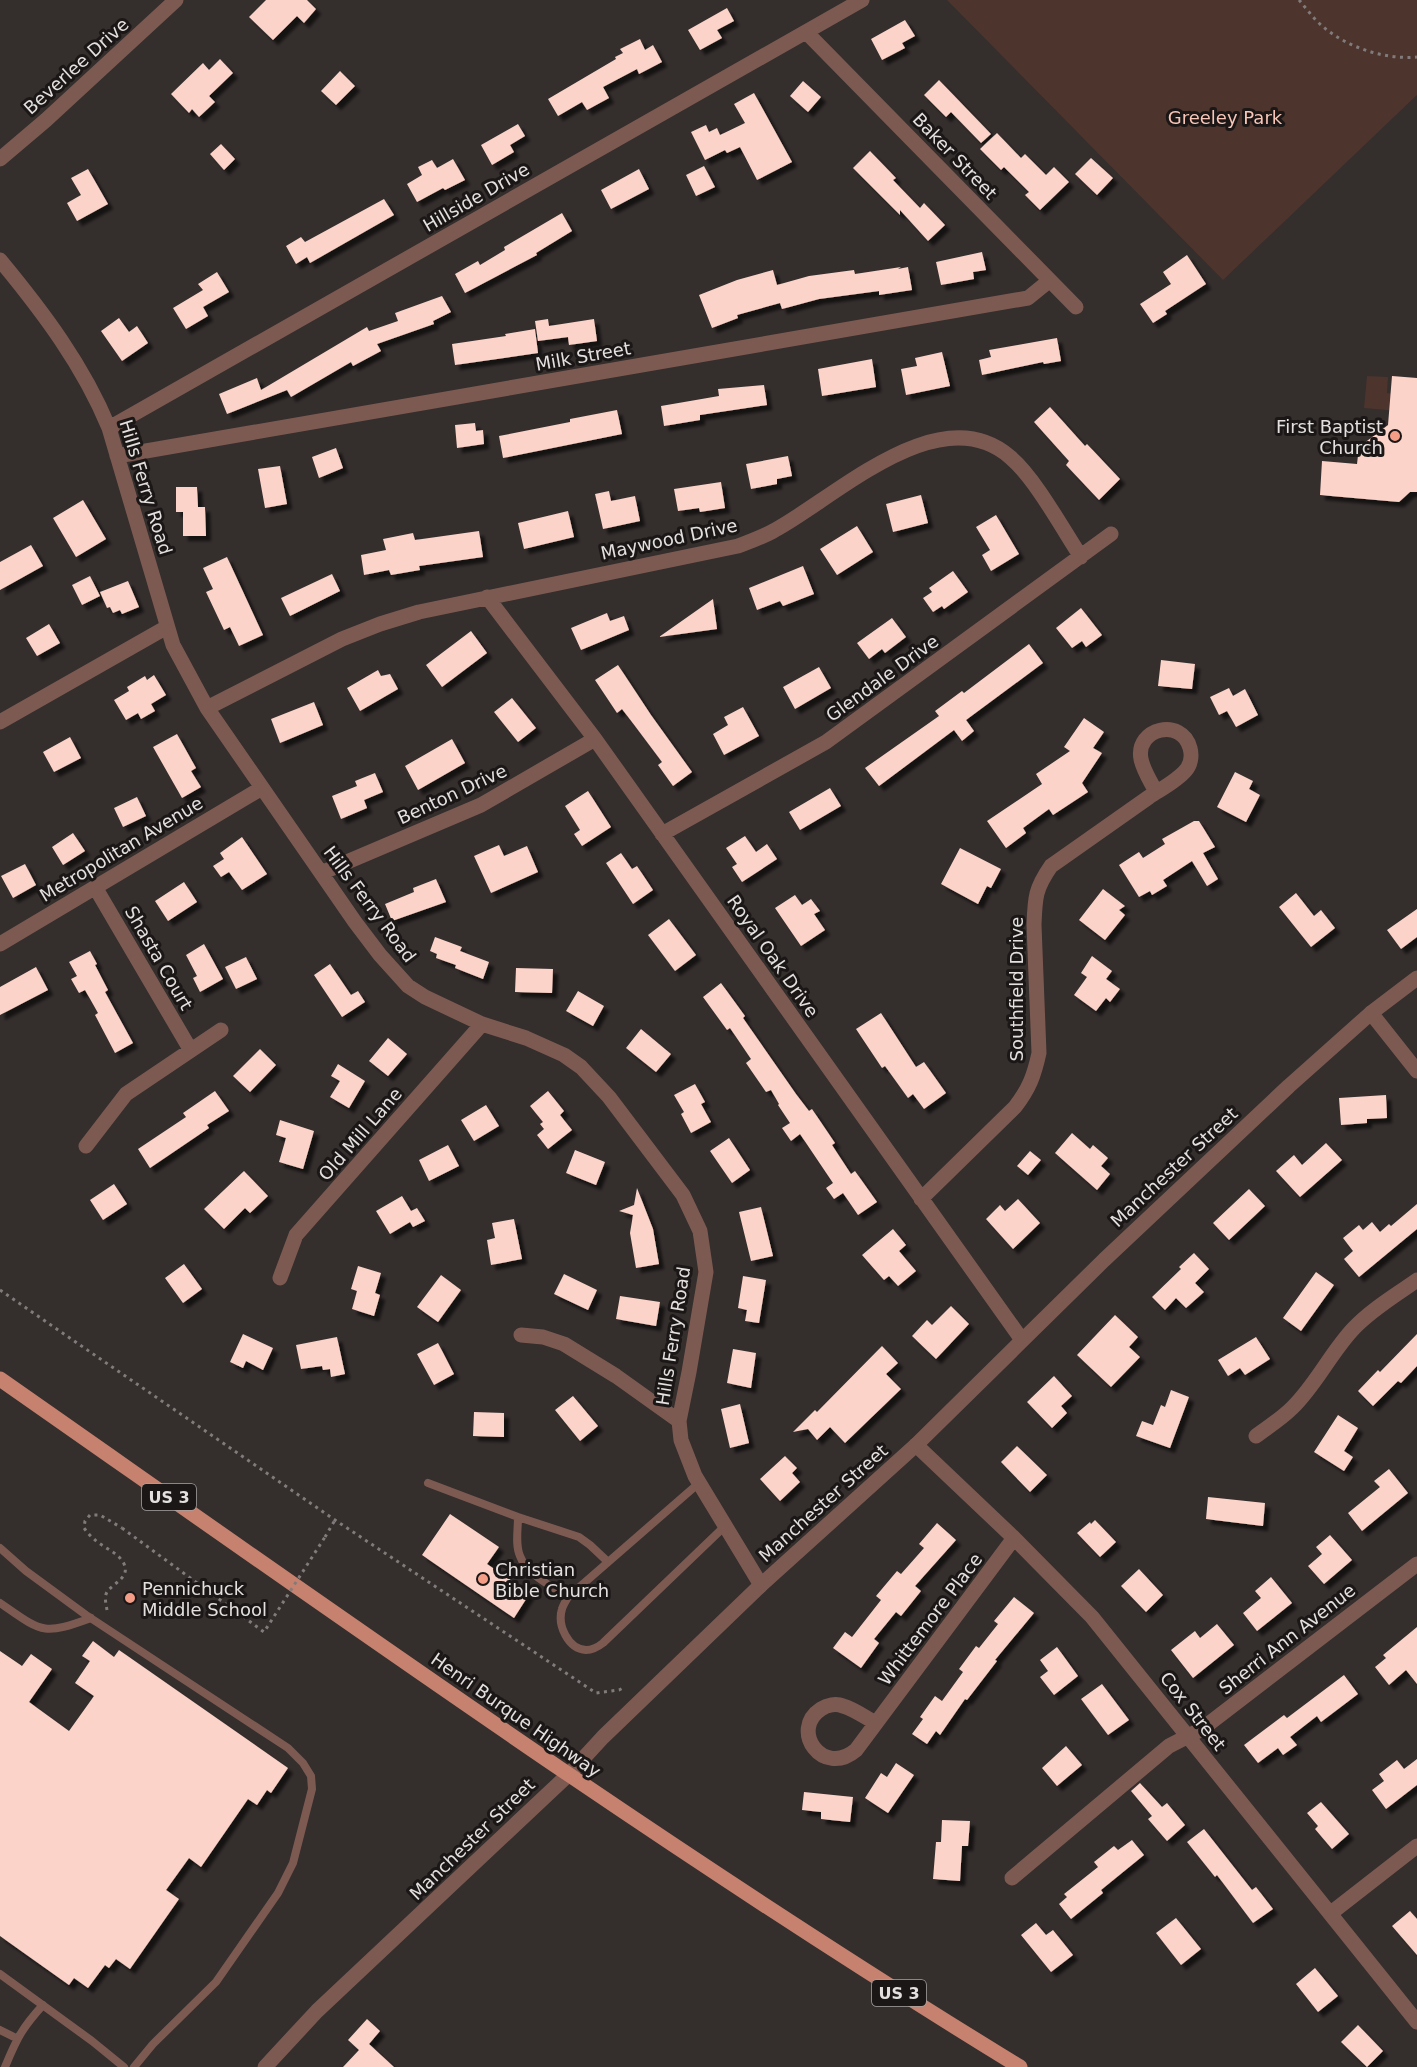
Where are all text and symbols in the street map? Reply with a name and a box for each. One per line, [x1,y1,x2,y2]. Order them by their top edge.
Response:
street label: Beverlee Drive [19,14,133,118]
park label: Greeley Park [1168,107,1283,128]
street label: Baker Street [909,108,1001,204]
street label: Hillside Drive [419,158,533,236]
street label: Milk Street [534,337,632,375]
place label: First Baptist Church [1276,416,1383,458]
street label: Hills Ferry Road [115,417,177,557]
marker: First Baptist Church [1388,429,1402,443]
street label: Maywood Drive [599,514,739,564]
street label: Glendale Drive [822,630,942,726]
street label: Benton Drive [394,760,510,828]
street label: Metropolitan Avenue [36,792,206,906]
street label: Hills Ferry Road [319,842,421,966]
street label: Royal Oak Drive [723,891,823,1021]
street label: Shasta Court [121,902,197,1014]
street label: Southfield Drive [1006,917,1027,1061]
street label: Old Mill Lane [314,1083,406,1185]
street label: Manchester Street [1106,1103,1242,1231]
street label: Hills Ferry Road [652,1265,694,1407]
street label: Manchester Street [754,1440,892,1566]
road number: US 3 [142,1484,196,1510]
street label: Whittemore Place [874,1549,986,1689]
place label: Christian Bible Church [495,1559,609,1601]
marker: Christian Bible Church [476,1572,490,1586]
place label: Pennichuck Middle School [142,1578,267,1620]
street label: Sherri Ann Avenue [1215,1579,1359,1699]
marker: Pennichuck Middle School [123,1591,137,1605]
street label: Henri Burque Highway [427,1648,605,1782]
street label: Cox Street [1156,1667,1230,1755]
street label: Manchester Street [405,1774,539,1904]
road number: US 3 [872,1980,926,2006]

